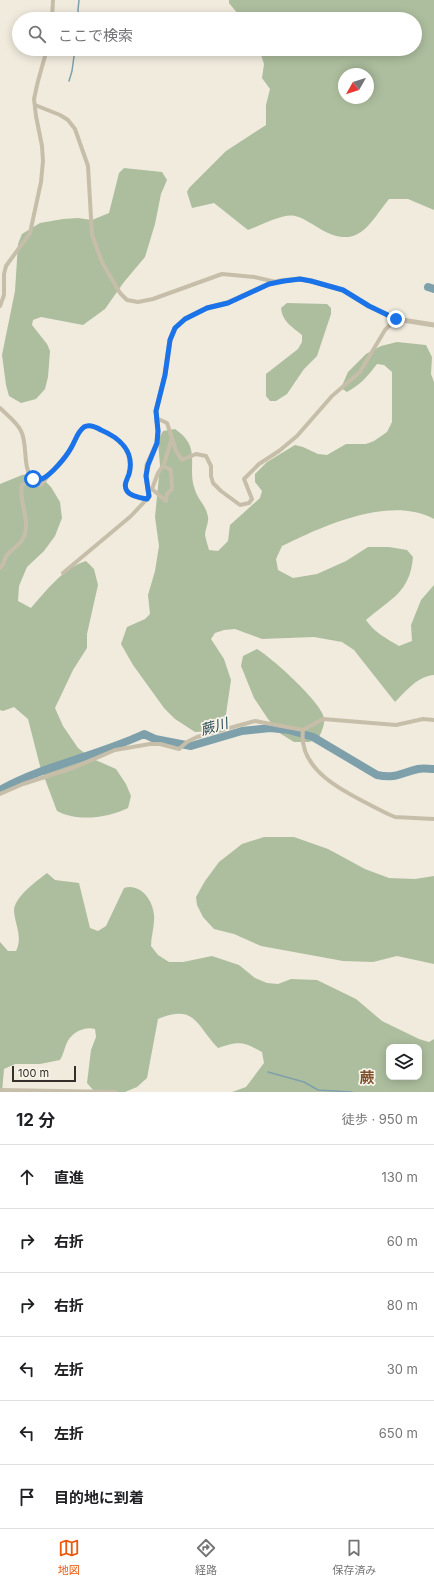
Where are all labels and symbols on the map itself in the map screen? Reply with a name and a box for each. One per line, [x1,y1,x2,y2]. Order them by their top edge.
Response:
north arrow [338,68,374,104]
route end [387,310,405,328]
route start [24,470,42,488]
water label: 蕨川 [198,713,232,738]
scale bar [12,1064,76,1083]
district label: 蕨 [359,1068,375,1087]

